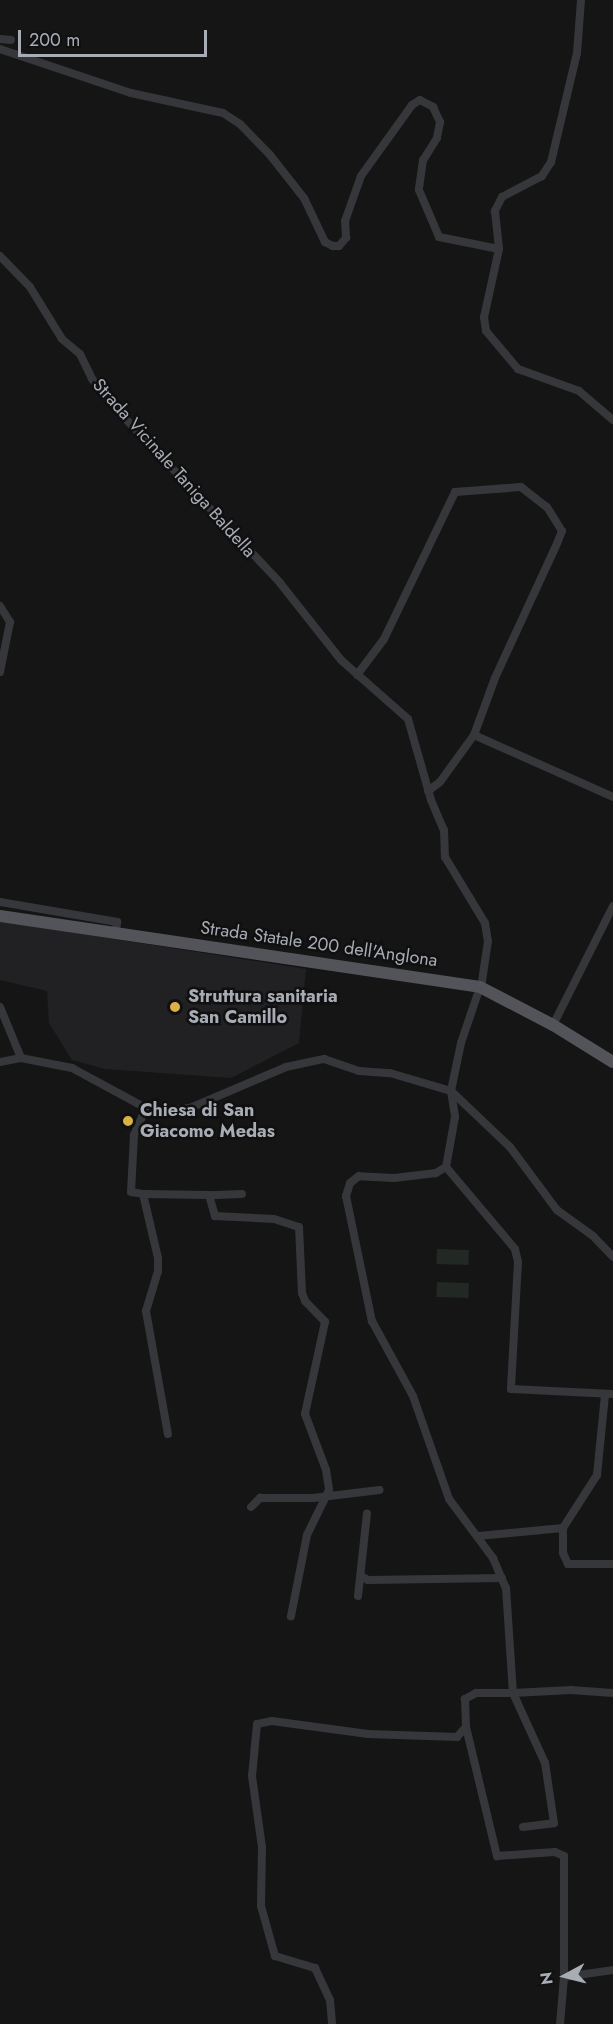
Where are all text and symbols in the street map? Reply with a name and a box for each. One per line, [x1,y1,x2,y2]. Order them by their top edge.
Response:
scale bar [21,18,210,56]
text: 200 m [29,27,80,53]
street label: Strada Vicinale Taniga Baldella [88,374,260,562]
street label: Strada Statale 200 dell'Anglona [199,917,439,971]
place label: Struttura sanitaria San Camillo [188,986,338,1028]
marker: Struttura sanitaria San Camillo [166,998,184,1016]
place label: Chiesa di San Giacomo Medas [140,1100,275,1142]
marker: Chiesa di San Giacomo Medas [121,1114,135,1128]
north arrow [535,1946,595,2006]
text: N [534,1971,559,1986]

